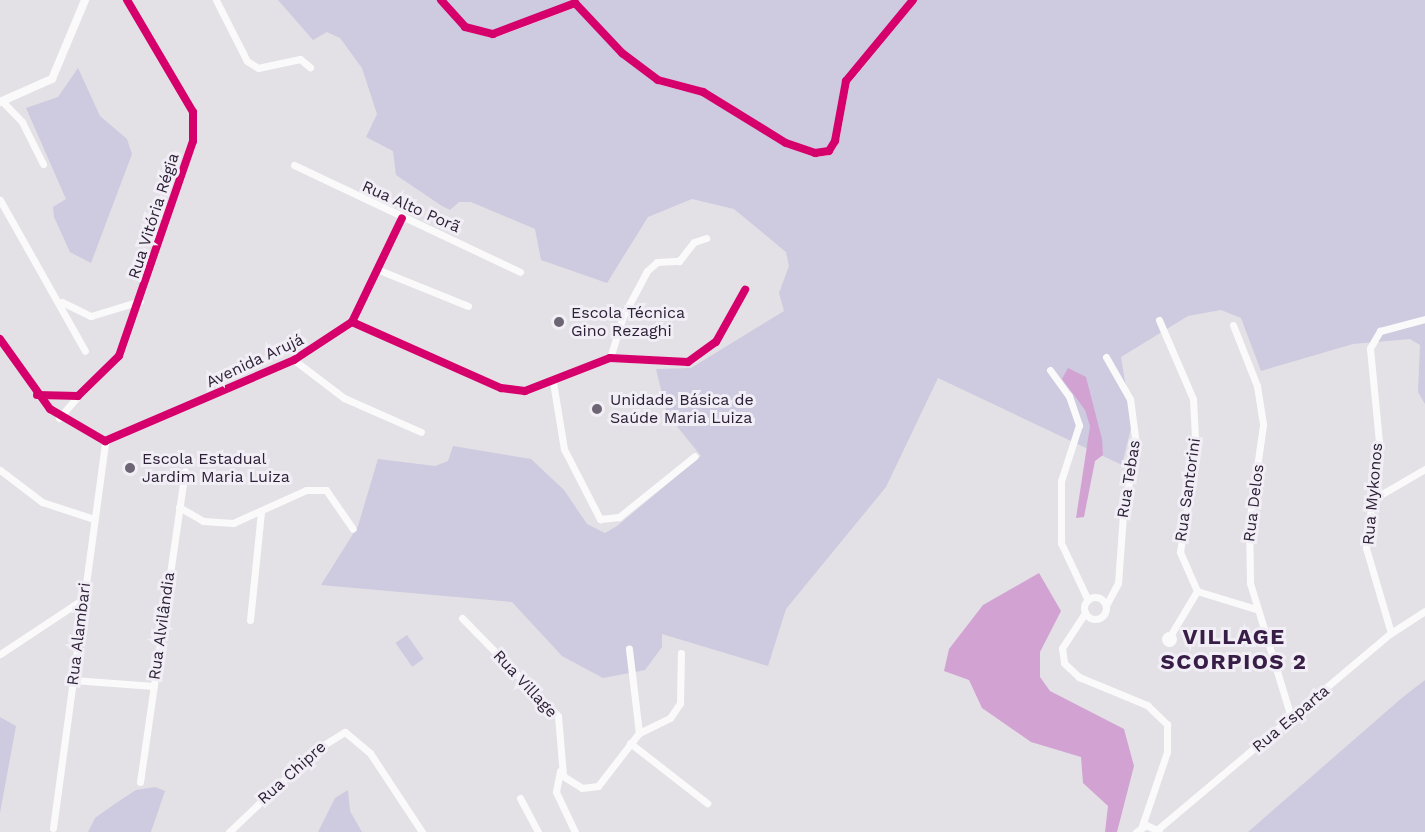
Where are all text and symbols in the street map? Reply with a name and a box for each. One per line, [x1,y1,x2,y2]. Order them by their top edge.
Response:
street label: Rua Vitória Régia [124,150,184,282]
street label: Rua Alto Porã [359,177,463,237]
place label: Escola Técnica Gino Rezaghi [571,303,686,341]
marker: Escola Técnica Gino Rezaghi [552,315,566,329]
street label: Avenida Arujá [203,330,307,392]
place label: Unidade Básica de Saúde Maria Luiza [610,390,754,428]
marker: Unidade Básica de Saúde Maria Luiza [588,400,606,418]
street label: Rua Santorini [1171,437,1205,543]
street label: Rua Tebas [1113,438,1145,520]
street label: Rua Mykonos [1359,442,1387,546]
place label: Escola Estadual Jardim Maria Luiza [142,449,290,487]
marker: Escola Estadual Jardim Maria Luiza [123,461,137,475]
street label: Rua Delos [1240,463,1268,543]
street label: Rua Alvilândia [145,570,179,682]
street label: Rua Alambari [63,581,95,687]
district label: VILLAGE SCORPIOS 2 [1161,623,1307,674]
street label: Rua Village [489,646,561,722]
street label: Rua Esparta [1249,681,1333,757]
street label: Rua Chipre [254,737,330,809]

